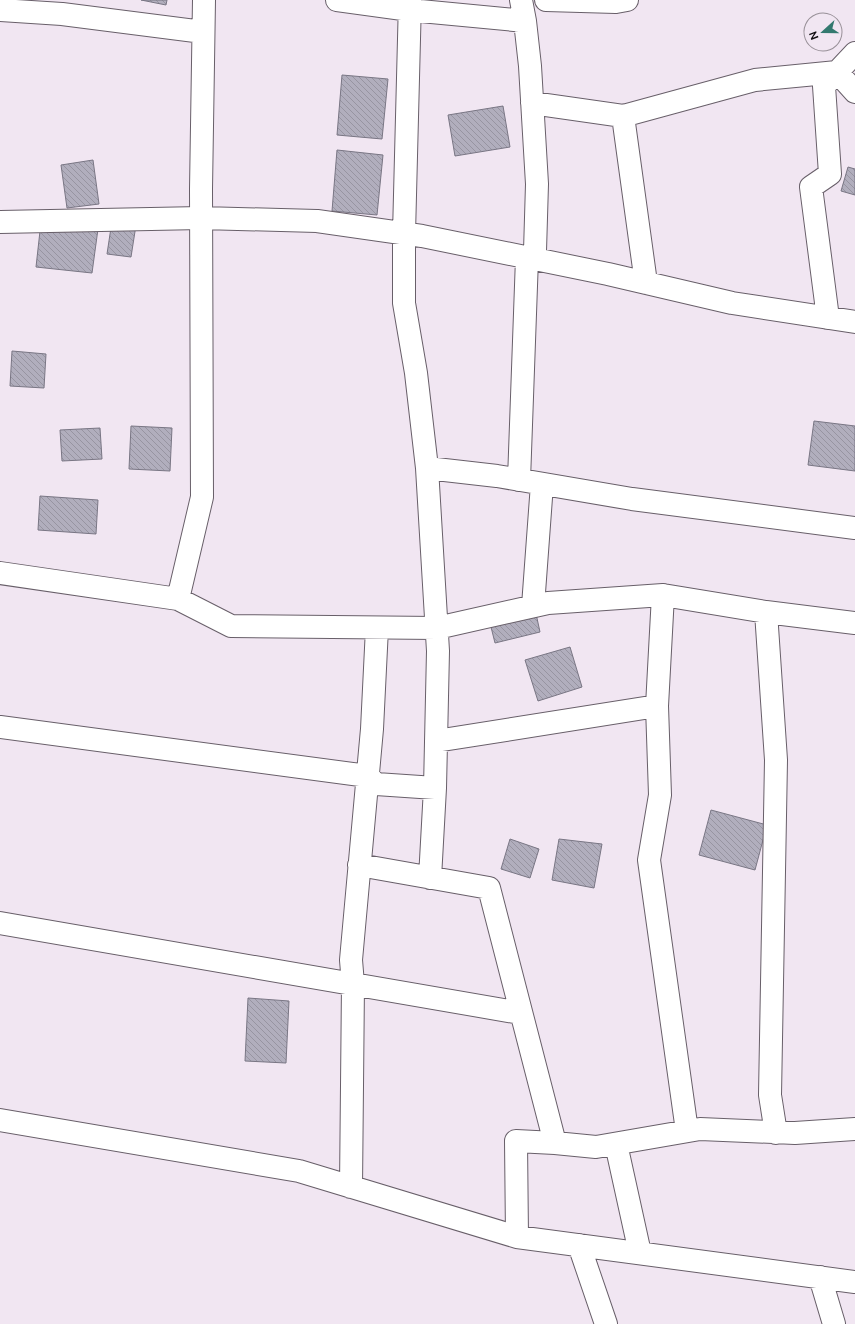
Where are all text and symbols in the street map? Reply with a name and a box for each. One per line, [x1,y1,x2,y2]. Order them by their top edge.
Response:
north arrow [803,12,843,52]
text: N [807,30,821,42]

